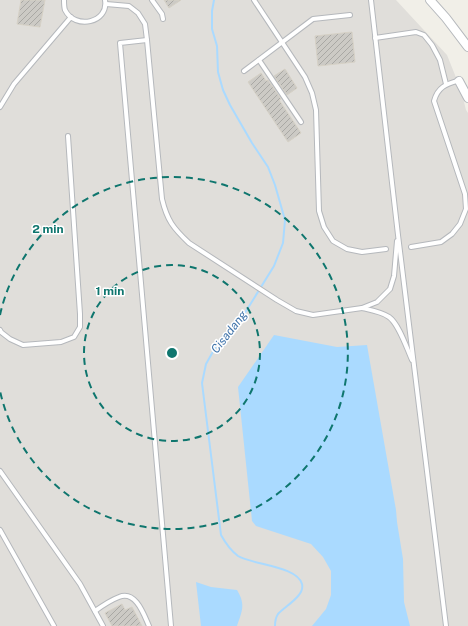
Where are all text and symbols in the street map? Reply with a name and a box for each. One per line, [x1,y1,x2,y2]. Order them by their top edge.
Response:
text: 2 min [32,222,64,236]
text: 1 min [96,284,124,298]
water label: Cisadang [208,307,251,356]
centre of rings [165,346,179,360]

